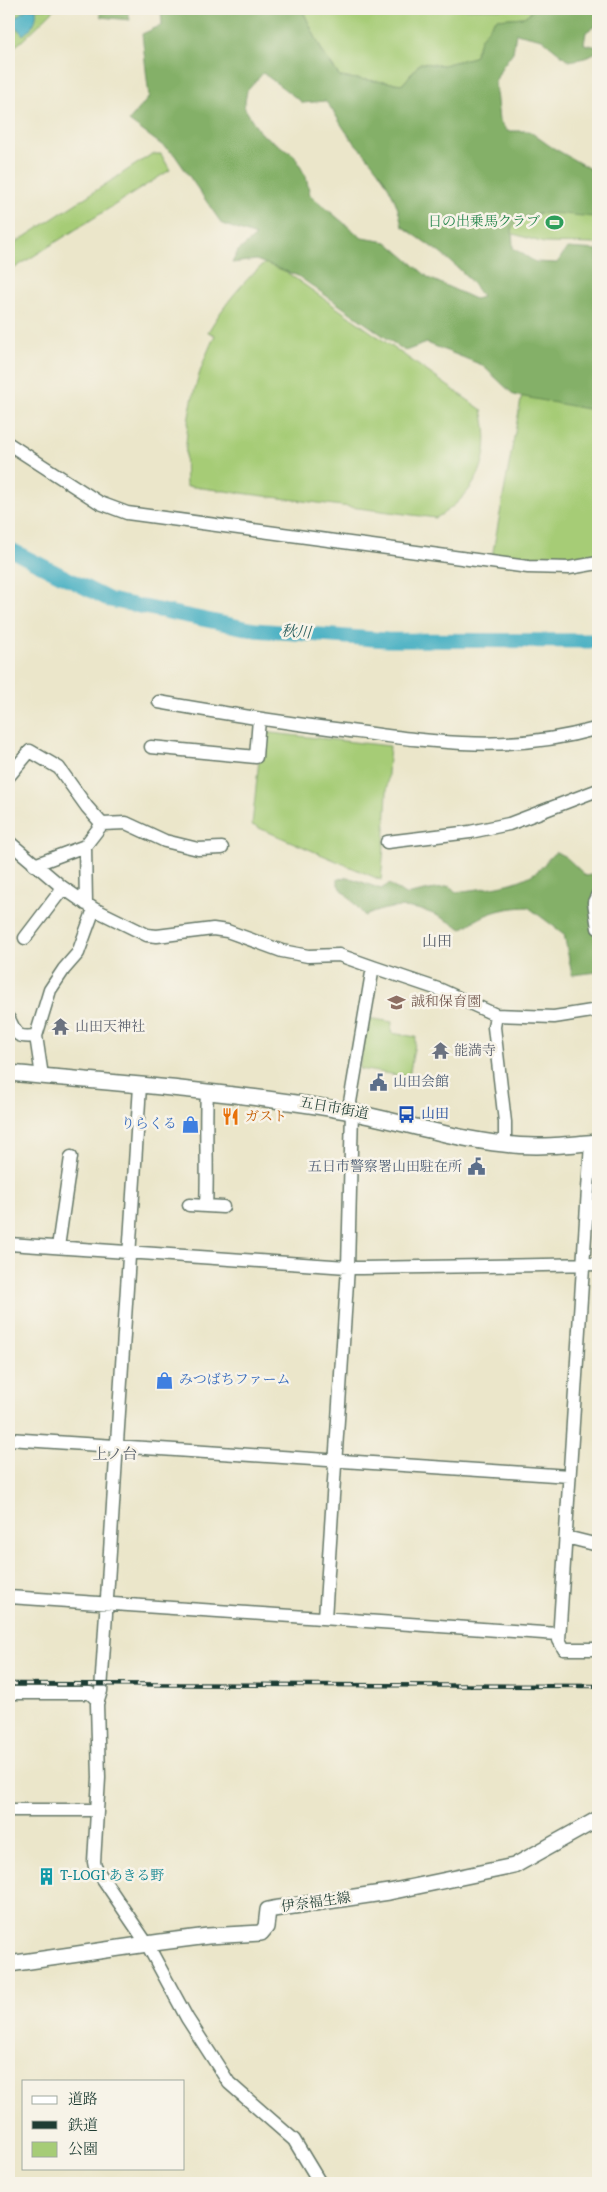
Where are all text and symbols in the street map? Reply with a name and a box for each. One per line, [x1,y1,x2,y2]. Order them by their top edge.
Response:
sports icon: 日の出乗馬クラブ [544,212,564,232]
place label: 日の出乗馬クラブ [428,213,540,232]
water label: 秋川 [280,621,314,645]
district label: 山田 [422,932,452,953]
school or university icon: 誠和保育園 [387,992,407,1012]
place label: 誠和保育園 [411,993,481,1012]
temple icon: 山田天神社 [51,1017,71,1037]
place label: 山田天神社 [75,1018,145,1037]
temple icon: 能満寺 [430,1041,450,1061]
place label: 能満寺 [454,1042,496,1061]
public building icon: 山田会館 [369,1072,389,1092]
place label: 山田会館 [393,1073,449,1092]
street label: 五日市街道 [298,1094,370,1124]
bus stop icon: 山田 [397,1104,417,1124]
place label: 山田 [421,1105,449,1124]
restaurant icon: ガスト [221,1107,241,1127]
place label: ガスト [245,1108,287,1127]
shop icon: りらくる [181,1114,201,1134]
place label: りらくる [121,1115,177,1134]
public building icon: 五日市警察署山田駐在所 [466,1157,486,1177]
place label: 五日市警察署山田駐在所 [308,1158,462,1177]
shop icon: みつばちファーム [155,1370,175,1390]
place label: みつばちファーム [179,1371,290,1390]
district label: 上ノ台 [92,1445,138,1466]
building icon: T-LOGI あきる野 [36,1866,56,1886]
place label: T-LOGI あきる野 [60,1867,165,1886]
street label: 伊奈福生線 [280,1889,352,1917]
legend [22,2080,185,2170]
text: 道路 [68,2090,98,2111]
text: 鉄道 [68,2116,98,2137]
text: 公園 [68,2140,98,2161]

